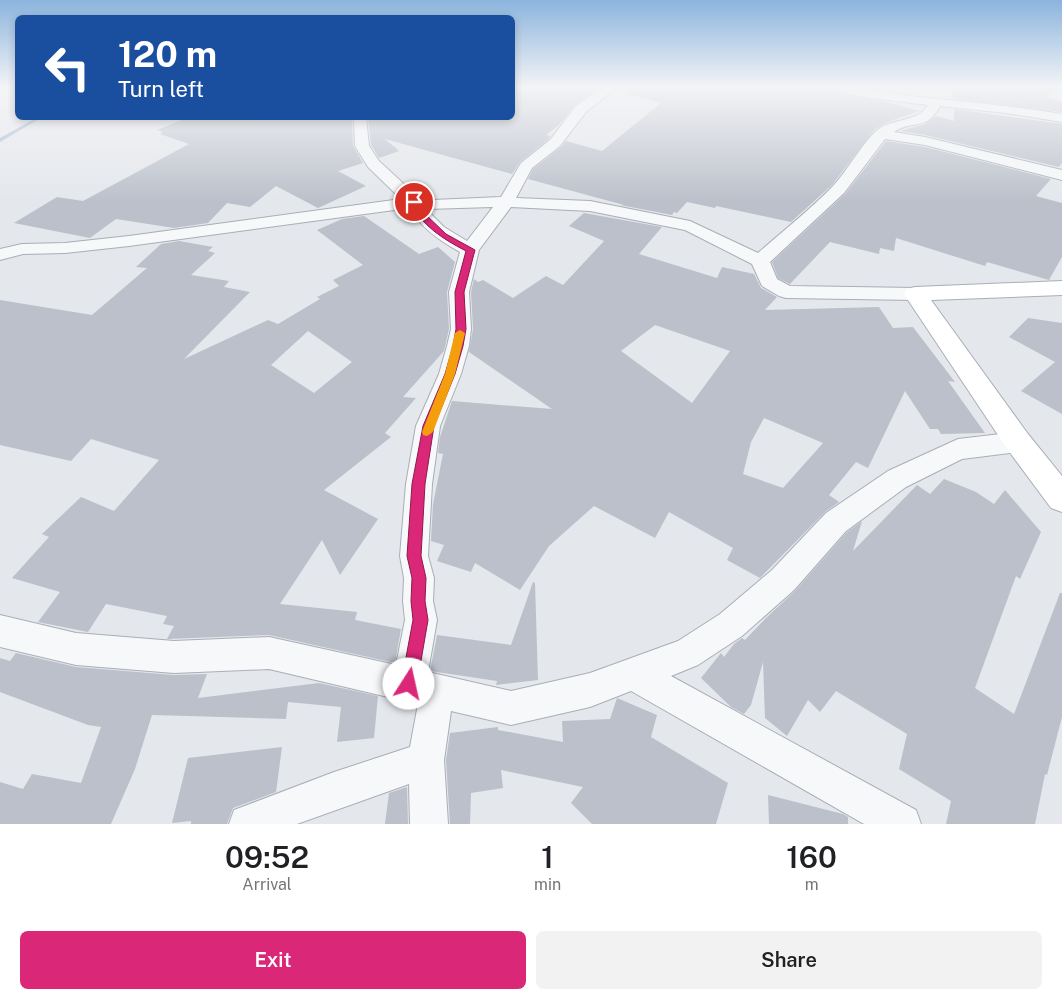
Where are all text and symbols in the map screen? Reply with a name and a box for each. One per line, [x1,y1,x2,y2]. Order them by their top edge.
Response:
text: 120 m [118,34,217,75]
icon: left [35,35,100,100]
text: Turn left [118,76,204,102]
pin [393,181,435,223]
icon: arrive [400,188,428,216]
position arrow [382,657,434,709]
text: 09:52 [225,839,309,875]
text: 1 [541,839,554,875]
text: 160 [786,839,837,875]
text: Arrival [242,875,292,894]
text: min [534,875,561,894]
text: m [805,875,819,894]
button: Exit [20,931,526,989]
button: Share [536,931,1042,989]

